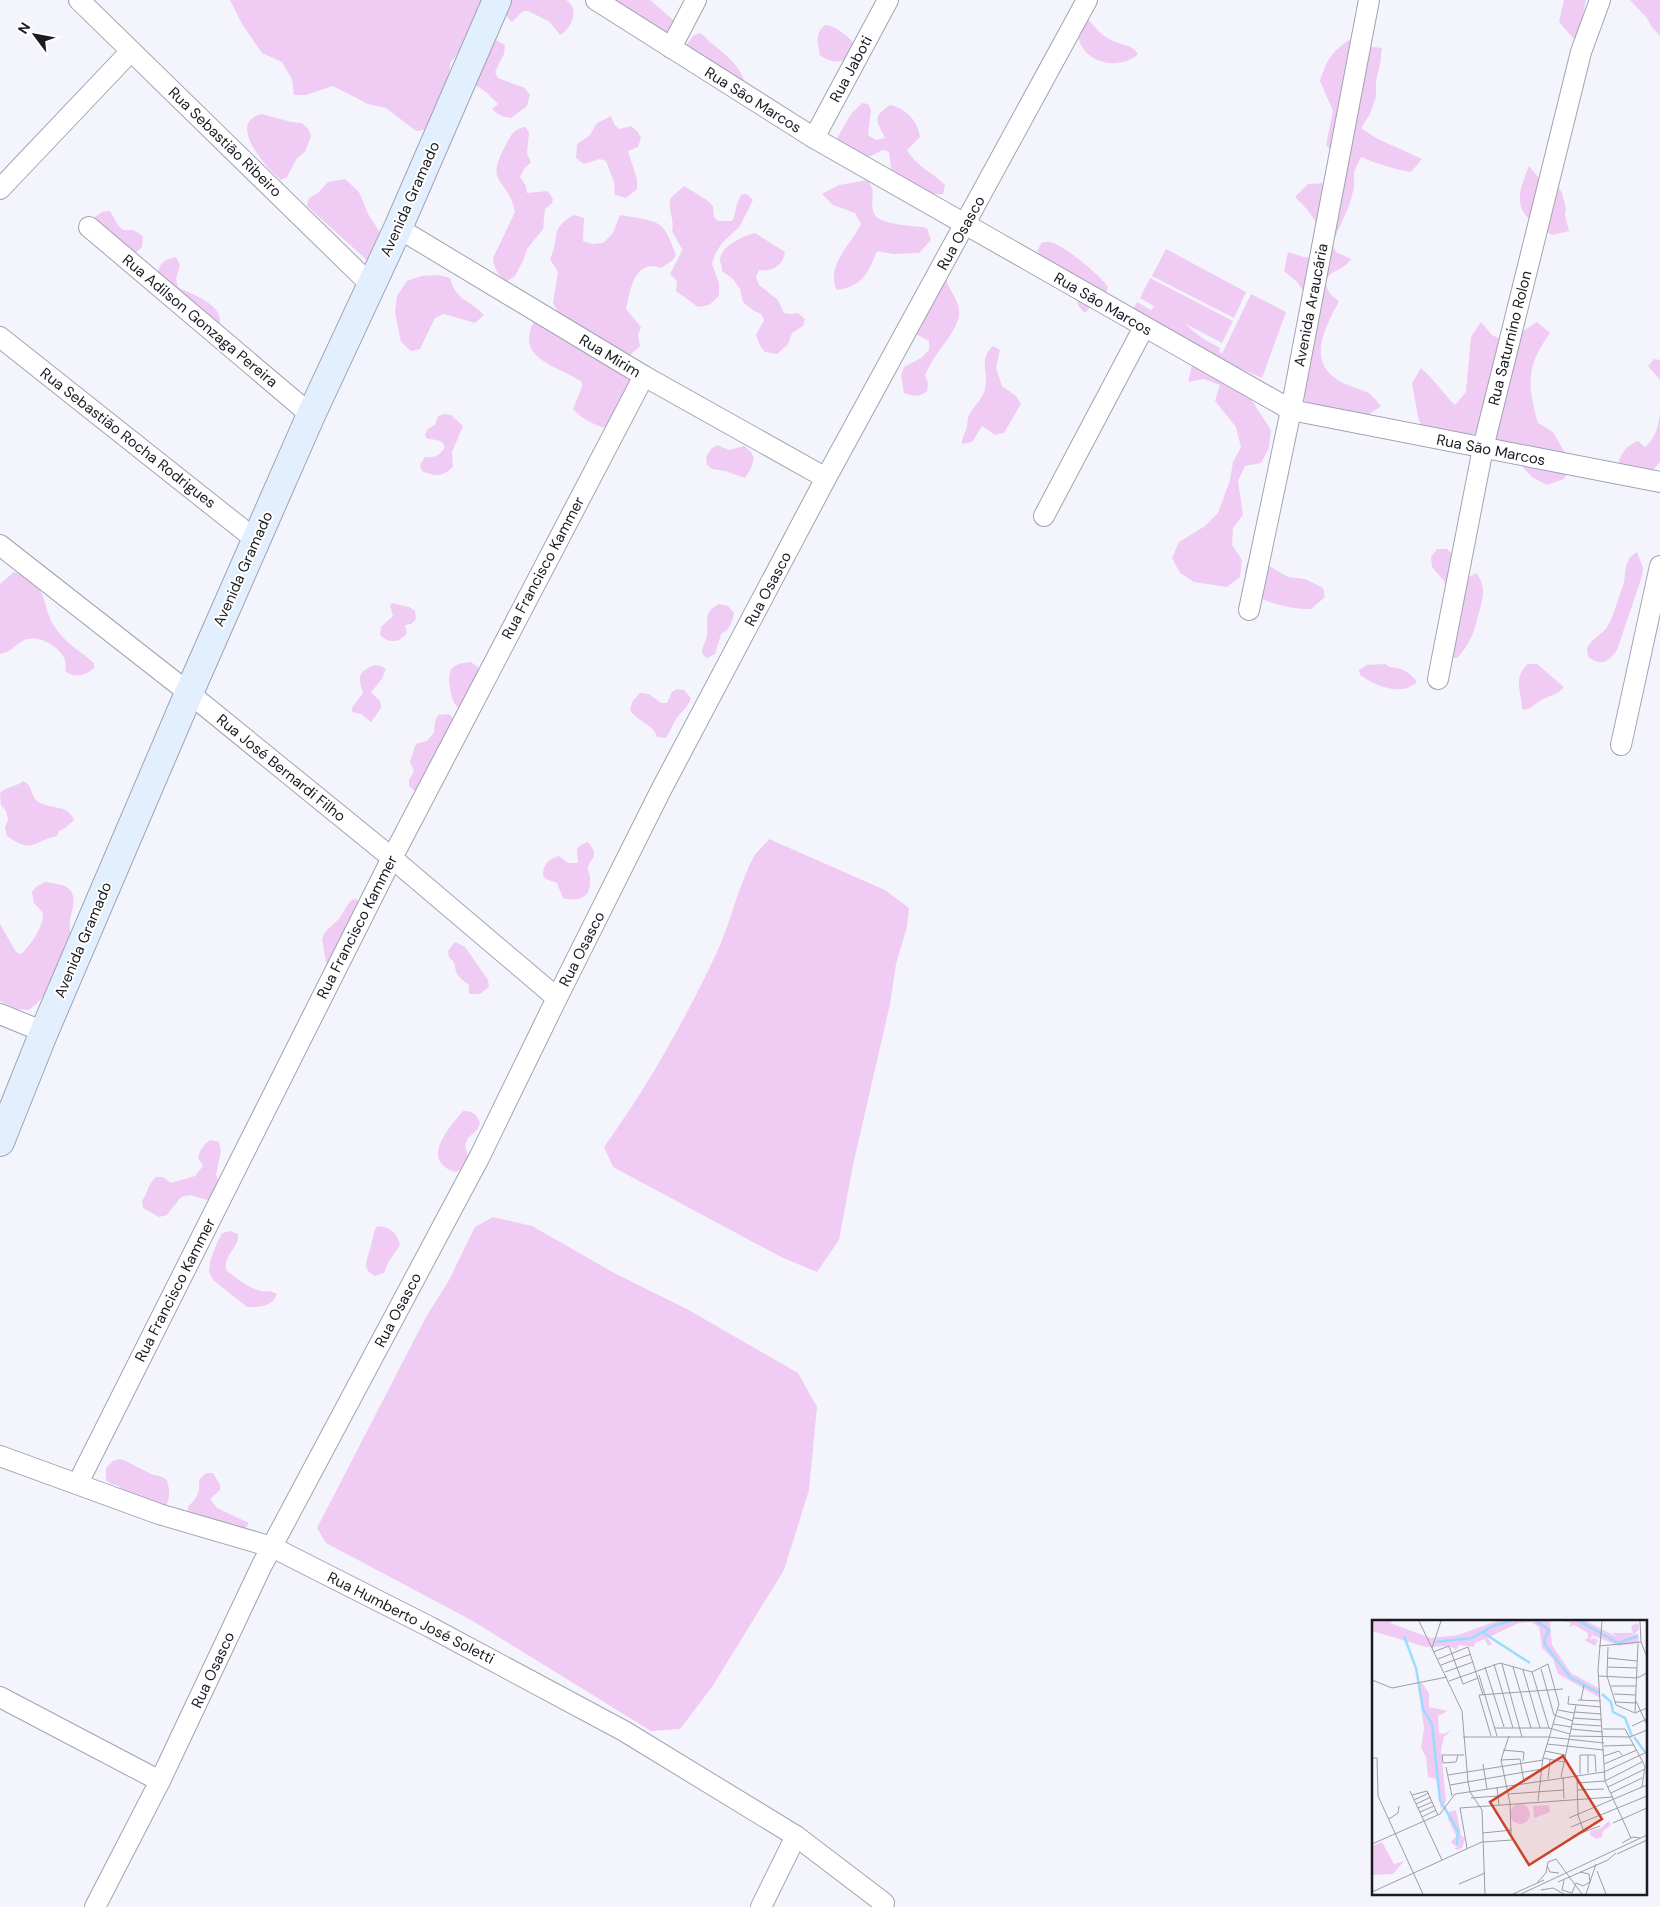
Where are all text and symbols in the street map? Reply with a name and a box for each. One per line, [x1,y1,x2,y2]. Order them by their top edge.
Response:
north arrow [10,10,60,60]
text: N [14,19,34,37]
street label: Rua Jaboti [825,32,877,106]
street label: Rua São Marcos [701,62,805,138]
street label: Rua Sebastião Ribeiro [164,83,286,201]
street label: Avenida Gramado [376,138,444,260]
street label: Rua Osasco [932,192,990,274]
street label: Avenida Araucária [1289,242,1333,368]
street label: Rua Adilson Gonzaga Pereira [118,250,282,392]
street label: Rua São Marcos [1050,268,1156,340]
street label: Rua Saturnino Rolon [1484,269,1536,407]
street label: Rua Mirim [576,330,644,382]
street label: Rua Sebastião Rocha Rodrigues [36,363,220,513]
street label: Rua São Marcos [1435,430,1547,470]
street label: Rua Francisco Kammer [497,493,589,643]
street label: Avenida Gramado [209,508,277,630]
street label: Rua Osasco [740,548,796,630]
street label: Rua José Bernardi Filho [212,710,350,826]
street label: Rua Francisco Kammer [312,851,402,1002]
street label: Avenida Gramado [50,879,116,1001]
street label: Rua Osasco [554,908,610,990]
street label: Rua Francisco Kammer [130,1214,220,1365]
street label: Rua Osasco [370,1269,426,1351]
street label: Rua Humberto José Soletti [324,1567,498,1669]
inset map [1372,1620,1648,1894]
street label: Rua Osasco [187,1629,239,1711]

